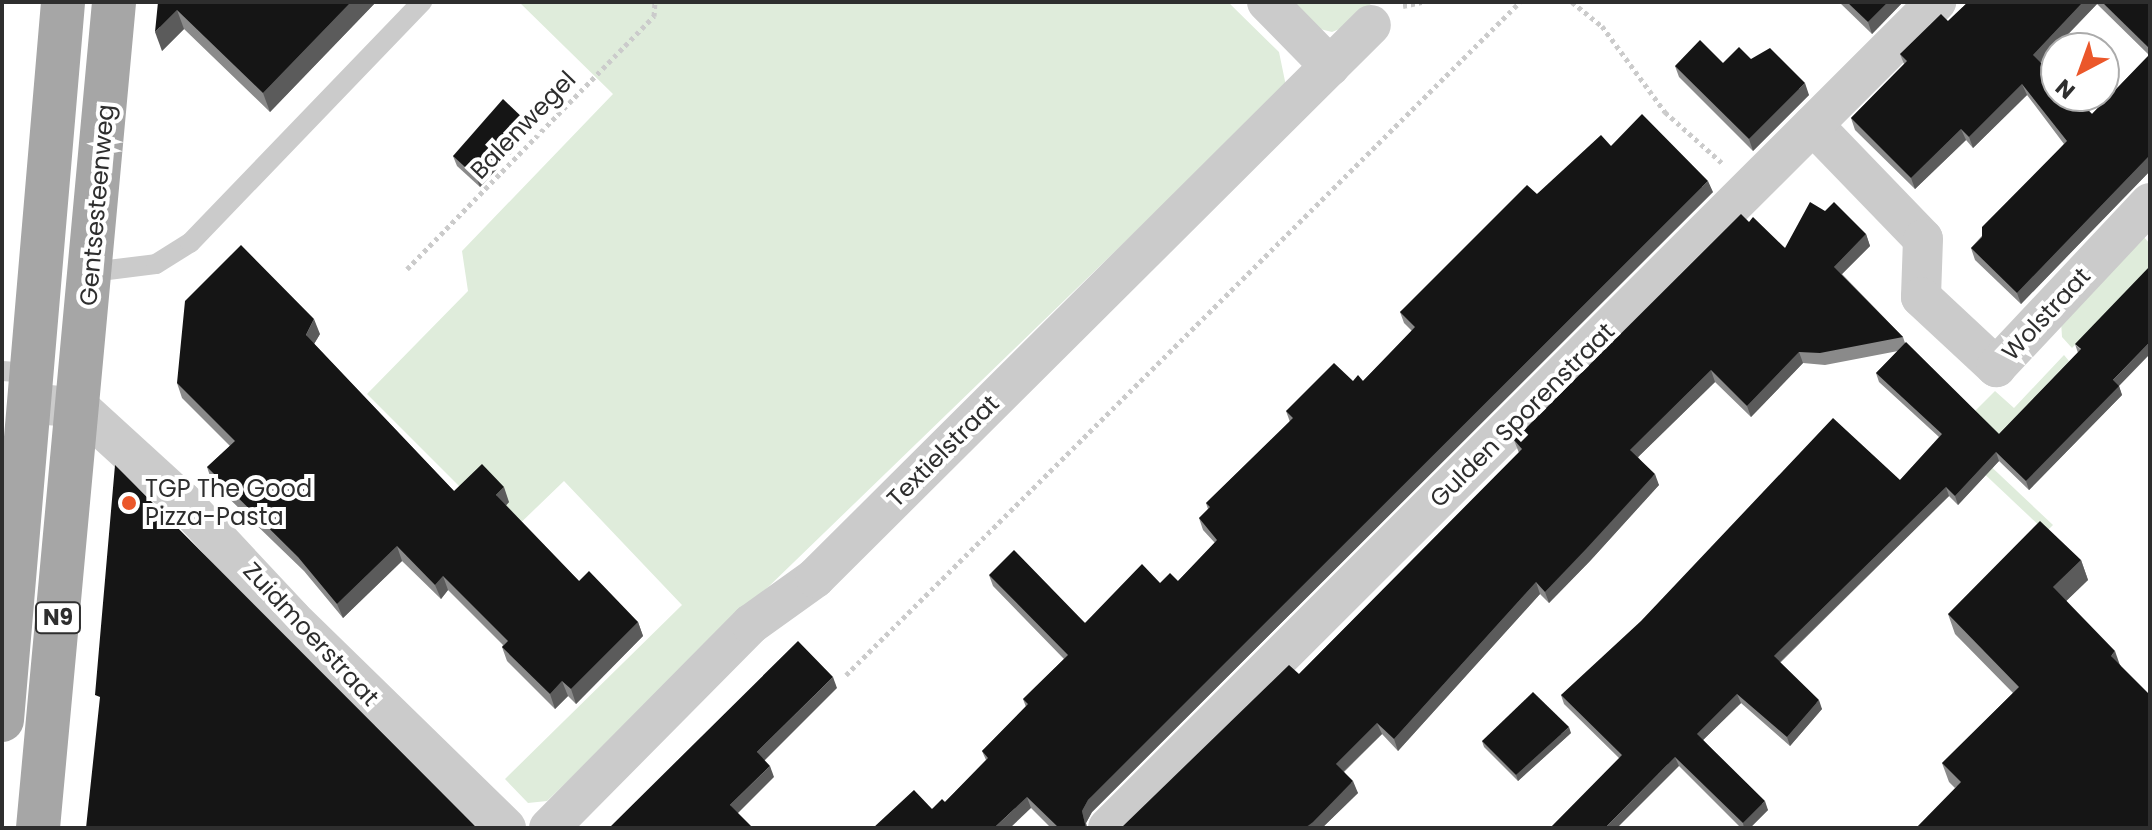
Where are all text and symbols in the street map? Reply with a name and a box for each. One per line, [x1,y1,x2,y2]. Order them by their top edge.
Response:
north arrow [2040,32,2120,112]
street label: Balenwegel [464,65,582,185]
text: N [2049,72,2082,106]
street label: Gentsesteenweg [74,103,120,307]
street label: Wolstraat [1996,262,2096,366]
street label: Gulden Sporenstraat [1424,317,1620,513]
street label: Textielstraat [881,389,1005,513]
place label: TGP The Good Pizza-Pasta [145,475,312,531]
marker: TGP The Good Pizza-Pasta [120,494,138,512]
street label: Zuidmoerstraat [237,556,385,712]
road number: N9 [34,600,82,636]

